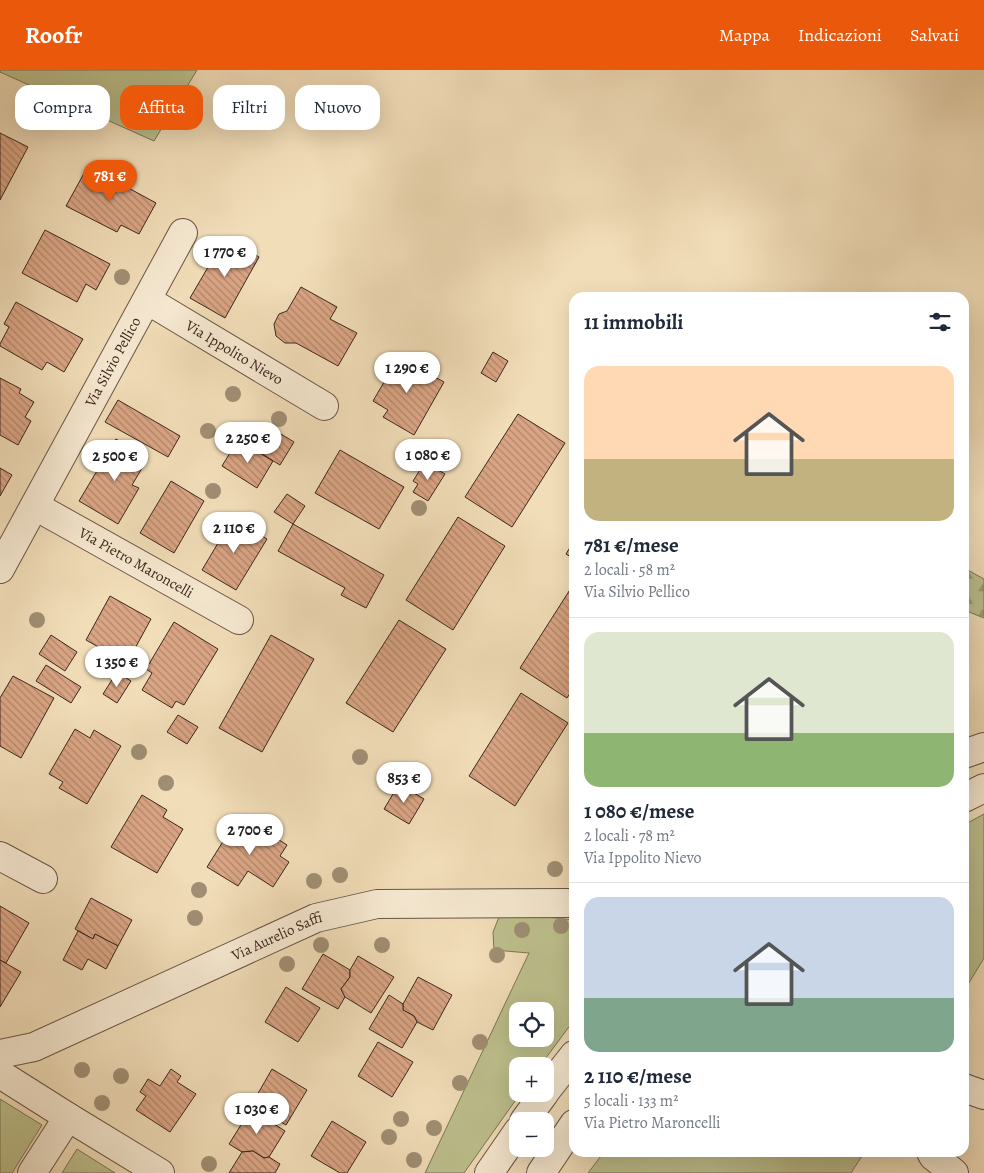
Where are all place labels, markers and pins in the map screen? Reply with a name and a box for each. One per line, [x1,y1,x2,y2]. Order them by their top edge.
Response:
pin: 781 € [75,160,145,202]
pin: 1 770 € [179,236,271,278]
pin: 1 290 € [361,352,453,394]
pin: 2 250 € [202,422,294,464]
pin: 1 080 € [382,438,474,481]
pin: 2 500 € [69,440,161,482]
pin: 2 110 € [188,512,280,554]
pin: 1 350 € [71,646,163,688]
pin: 853 € [369,762,439,804]
pin: 2 700 € [204,814,296,856]
pin: 1 030 € [211,1092,303,1135]

